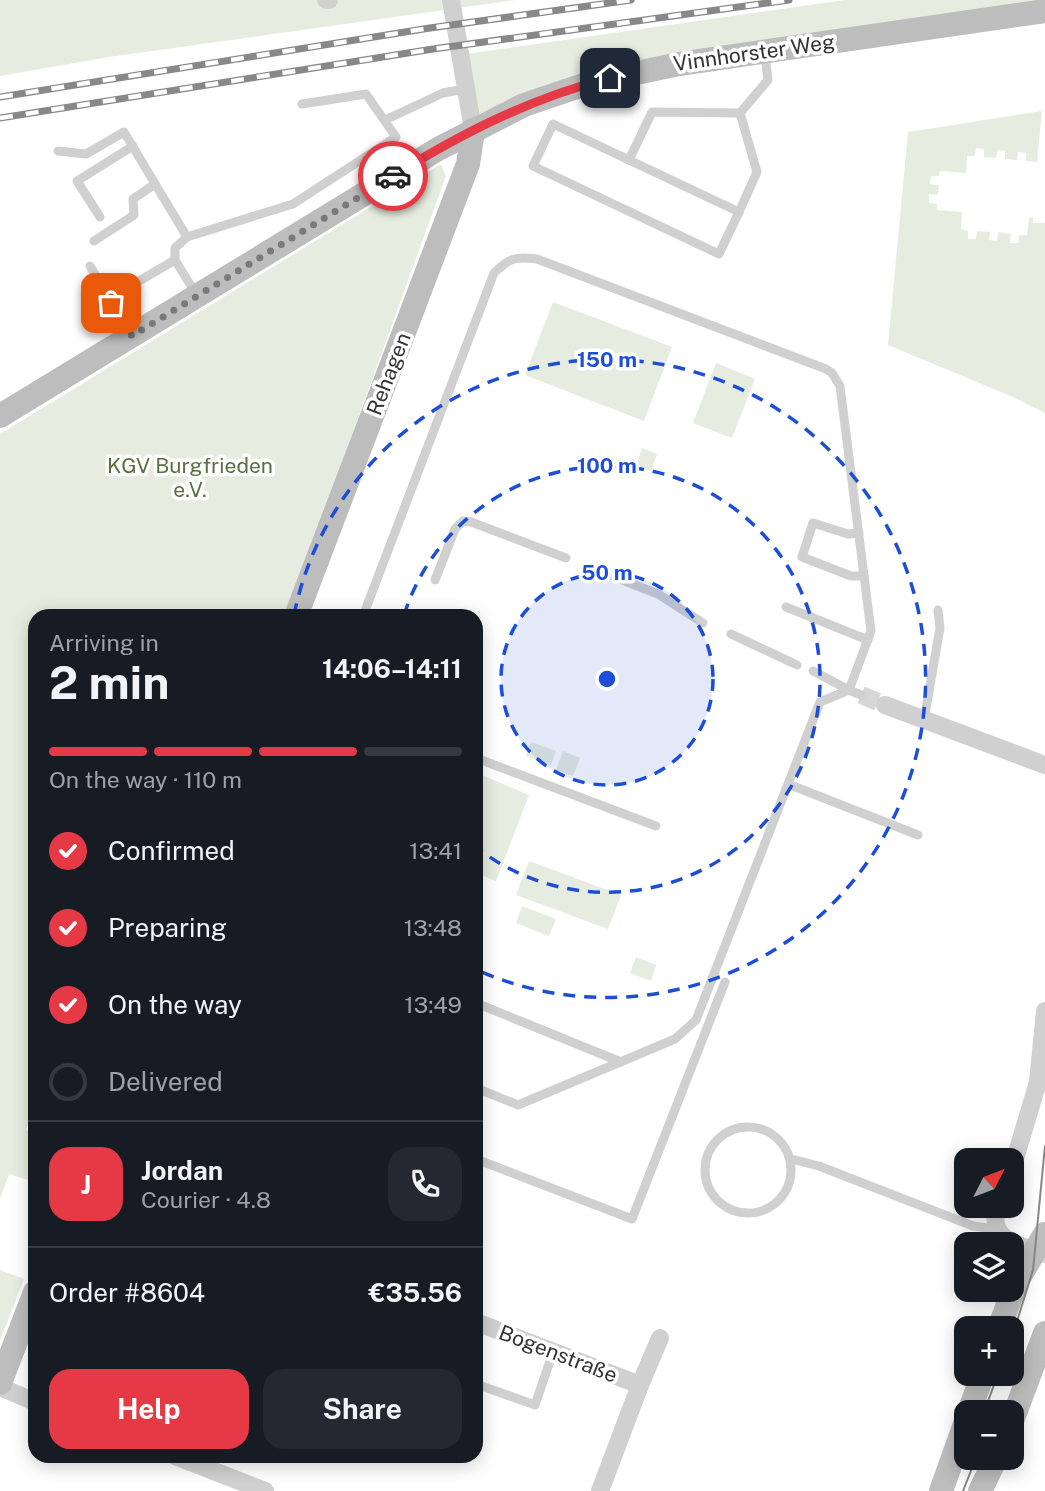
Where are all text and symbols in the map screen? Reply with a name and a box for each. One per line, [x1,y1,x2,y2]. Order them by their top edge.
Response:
street label: Vinnhorster Weg [672,29,836,76]
pin [580,48,640,108]
icon: home [591,59,629,97]
courier [358,141,428,211]
icon: car [374,157,412,195]
pin [81,273,141,333]
icon: bag [92,284,130,322]
street label: Rehagen [361,329,416,419]
text: 150 m [577,347,637,372]
park label: KGV Burgfrieden e.V. [107,453,273,502]
text: 100 m [577,453,637,478]
text: 50 m [581,560,633,585]
text: Arriving in [49,629,159,656]
text: 14:06–14:11 [322,653,462,684]
text: 2 min [49,655,169,709]
centre of rings [595,667,619,691]
text: On the way · 110 m [49,766,242,793]
icon: check [49,832,87,870]
text: Confirmed [108,835,235,866]
text: 13:41 [409,837,462,864]
icon: check [49,909,87,947]
text: Preparing [108,912,227,943]
text: 13:48 [404,914,462,941]
icon: check [49,986,87,1024]
text: On the way [108,989,242,1020]
text: 13:49 [404,991,462,1018]
text: Delivered [108,1066,223,1097]
button: phone [388,1147,462,1221]
north arrow [954,1148,1024,1218]
map controls [954,1148,1024,1470]
text: Jordan [141,1155,223,1186]
text: J [81,1169,91,1200]
text: Courier · 4.8 [141,1186,271,1213]
button: layers [954,1232,1024,1302]
text: Order #8604 [49,1277,205,1308]
text: €35.56 [368,1277,462,1308]
button: + [954,1316,1024,1386]
street label: Bogenstraße [495,1319,621,1388]
button: Help [49,1369,249,1449]
button: Share [263,1369,462,1449]
button: − [954,1400,1024,1470]

